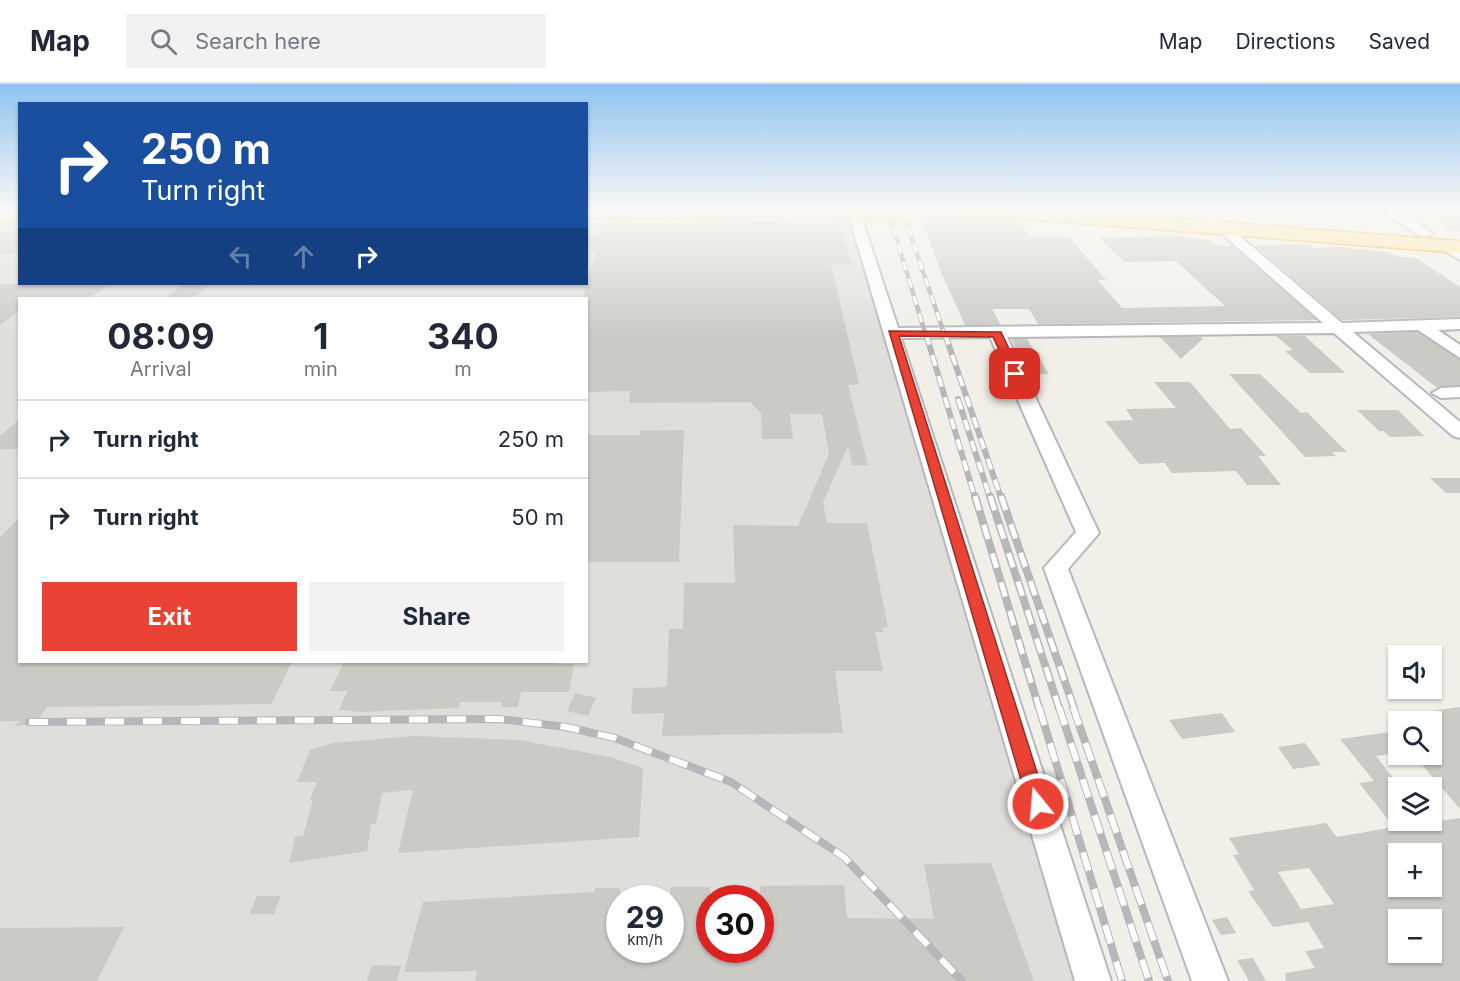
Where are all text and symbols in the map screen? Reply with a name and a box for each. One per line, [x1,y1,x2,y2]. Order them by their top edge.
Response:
search box [126,14,546,68]
text: Map [30,24,90,58]
icon: search [147,25,180,58]
text: Search here [195,28,321,54]
text: Map [1159,29,1202,54]
text: Directions [1235,29,1336,54]
text: Saved [1369,29,1430,54]
text: 250 m [141,123,271,174]
icon: right [42,126,120,204]
text: Turn right [141,174,265,207]
icon: left [224,240,257,273]
icon: ahead [287,240,320,273]
icon: right [350,240,383,273]
text: 08:09 [107,314,215,358]
text: 1 [313,314,329,358]
text: 340 [427,314,499,358]
pin [989,348,1040,399]
text: Arrival [130,357,192,381]
text: min [304,357,338,381]
text: m [454,357,472,381]
icon: arrive [998,357,1031,390]
icon: right [42,423,75,456]
text: Turn right [93,426,199,452]
text: 250 m [498,426,564,452]
icon: right [42,501,75,534]
text: Turn right [93,504,199,530]
text: 50 m [511,504,564,530]
button: Exit [42,582,297,651]
button: Share [309,582,564,651]
map controls [1388,645,1442,963]
button: sound [1388,645,1442,699]
button: search [1388,711,1442,765]
position arrow [1006,772,1070,836]
button: layers [1388,777,1442,831]
button: + [1388,843,1442,897]
speed limit sign: 30 [696,885,774,963]
text: 29 [626,899,664,935]
button: − [1388,909,1442,963]
text: km/h [627,930,663,949]

